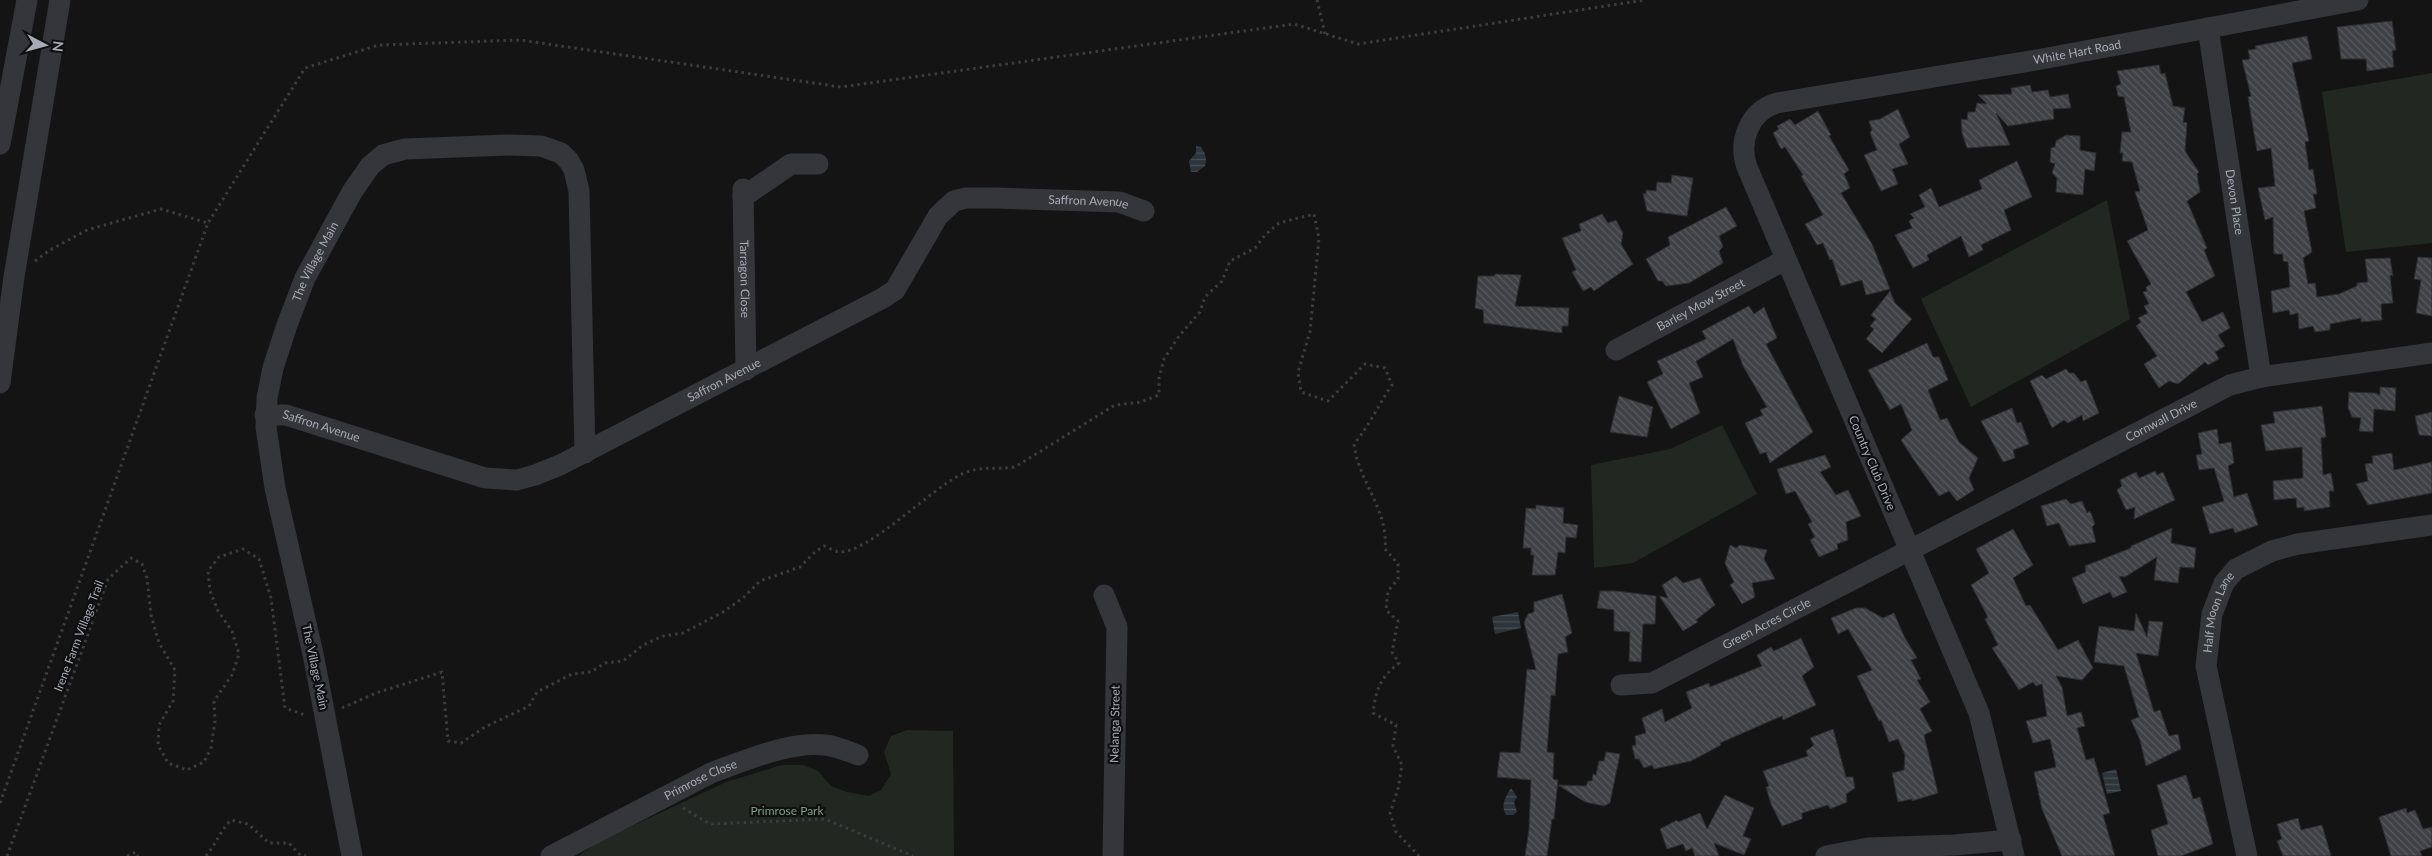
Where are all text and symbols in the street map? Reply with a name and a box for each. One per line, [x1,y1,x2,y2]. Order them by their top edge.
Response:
north arrow [20,20,70,70]
street label: White Hart Road [2032,36,2122,67]
text: N [49,40,67,53]
street label: Devon Place [2223,168,2247,236]
street label: Saffron Avenue [1048,192,1131,212]
street label: The Village Main [289,219,341,303]
street label: Tarragon Close [737,240,753,318]
street label: Barley Mow Street [1654,275,1748,334]
street label: Saffron Avenue [685,355,763,405]
street label: Cornwall Drive [2123,395,2199,445]
street label: Saffron Avenue [281,406,362,445]
street label: Country Club Drive [1846,413,1899,512]
street label: Half Moon Lane [2200,568,2237,653]
street label: Irene Farm Village Trail [50,578,107,694]
street label: Green Acres Circle [1720,595,1813,652]
street label: The Village Main [299,623,332,711]
street label: Nelanga Street [1106,684,1123,763]
street label: Primrose Close [661,756,739,803]
park label: Primrose Park [750,803,824,818]

